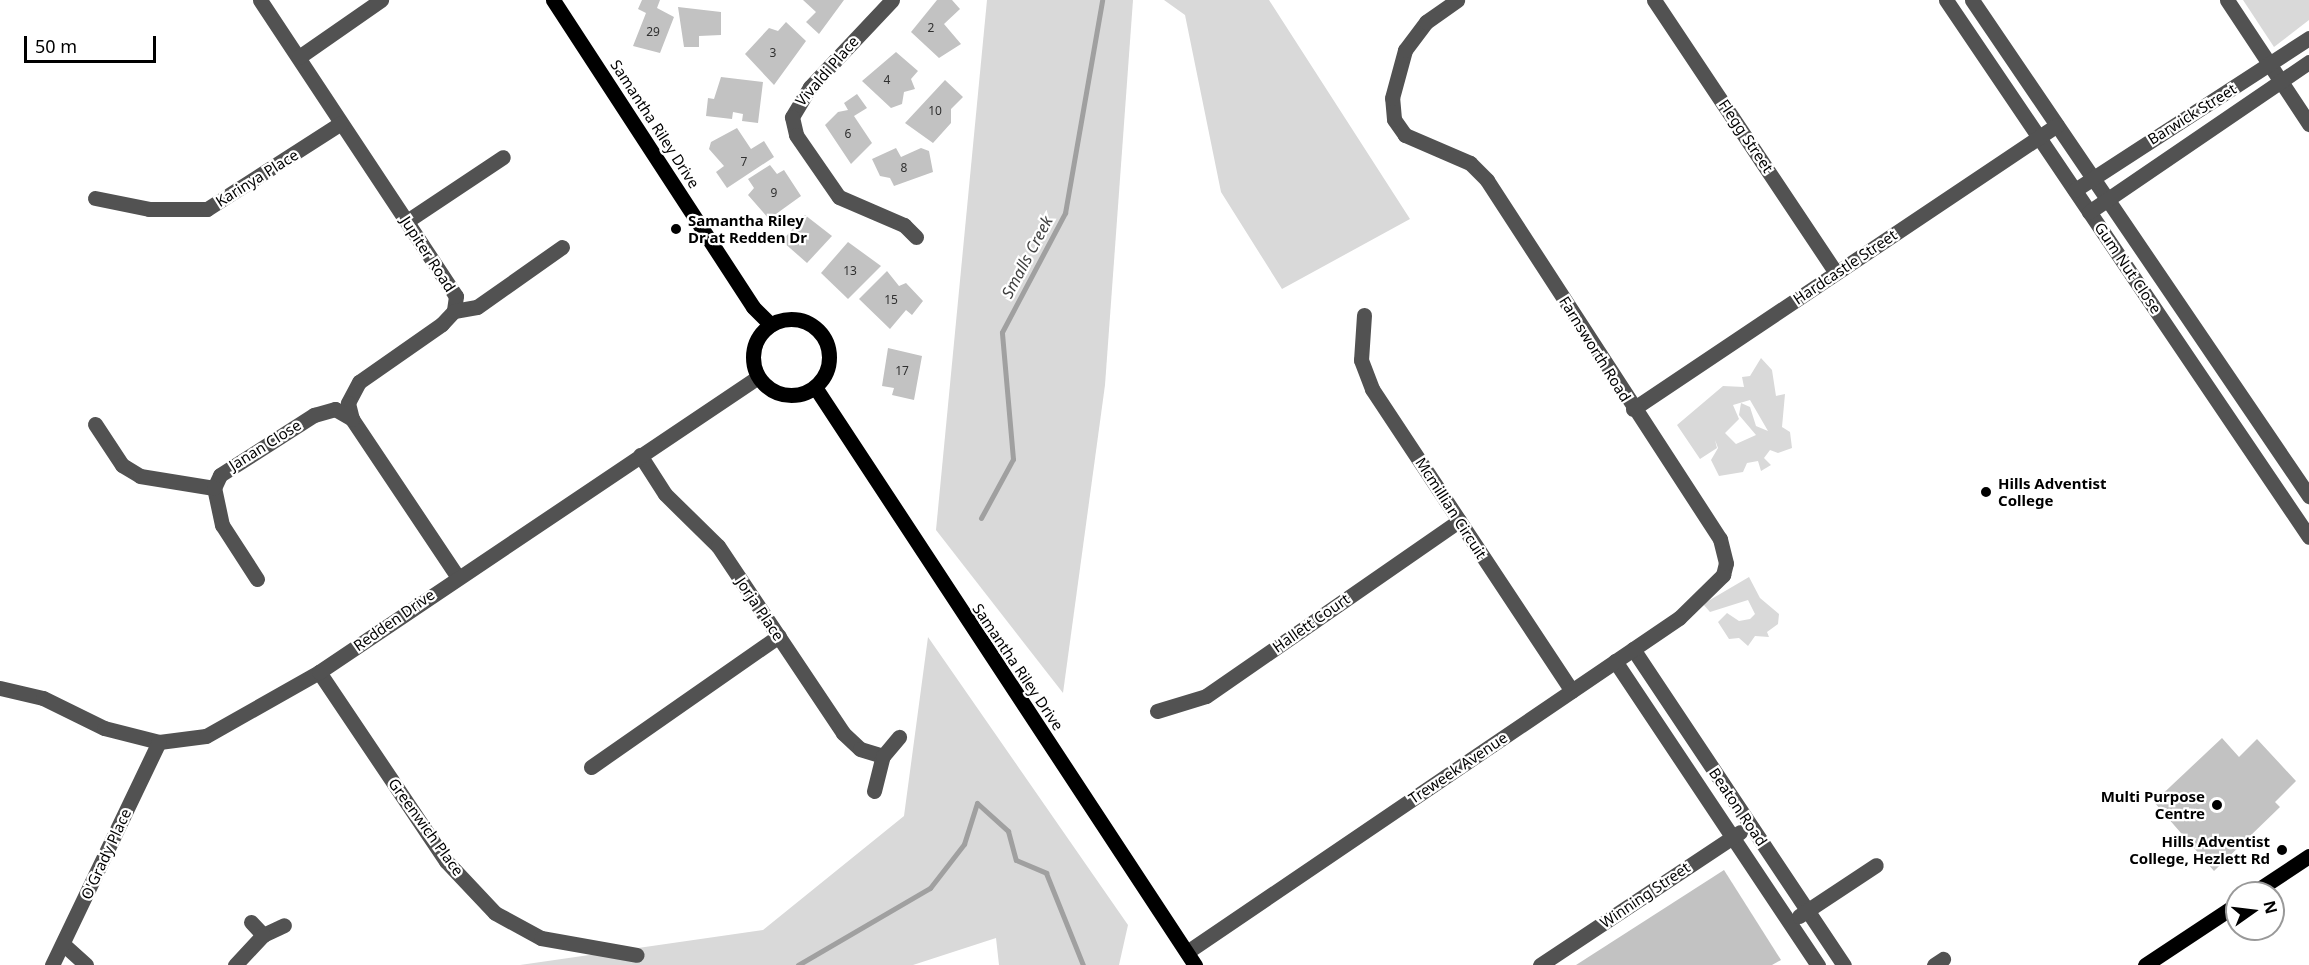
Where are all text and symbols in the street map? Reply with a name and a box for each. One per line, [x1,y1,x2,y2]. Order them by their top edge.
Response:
house number: 2 [928,21,934,35]
scale bar [27,24,159,62]
house number: 29 [646,25,660,39]
street label: Vivaldi Place [792,32,862,110]
text: 50 m [35,34,77,58]
house number: 3 [770,46,776,60]
street label: Samantha Riley Drive [607,57,703,191]
house number: 4 [884,73,890,87]
street label: Barwick Street [2144,80,2240,148]
street label: Flegg Street [1715,96,1777,176]
house number: 10 [928,104,942,118]
house number: 6 [845,127,851,141]
street label: Karinya Place [212,145,302,211]
house number: 7 [741,155,747,169]
house number: 8 [901,161,907,175]
house number: 9 [771,186,777,200]
place label: Samantha Riley Dr at Redden Dr [688,211,807,246]
street label: Jupiter Road [397,213,459,295]
water label: Smalls Creek [997,213,1057,301]
street label: Gum Nut Close [2091,219,2165,317]
marker: Samantha Riley Dr at Redden Dr [669,222,683,236]
street label: Hardcastle Street [1790,226,1900,308]
house number: 13 [843,264,857,278]
house number: 15 [884,293,898,307]
street label: Farnsworth Road [1555,293,1635,405]
house number: 17 [895,364,909,378]
street label: Janan Close [226,416,304,474]
street label: Mcmillian Circuit [1412,454,1490,562]
place label: Hills Adventist College [1998,474,2106,509]
marker: Hills Adventist College [1979,485,1993,499]
street label: Jorja Place [732,574,788,644]
street label: Redden Drive [350,585,438,655]
street label: Hallett Court [1269,590,1353,656]
street label: Samantha Riley Drive [969,600,1067,734]
street label: Treweek Avenue [1405,728,1511,808]
street label: Beaton Road [1705,765,1771,849]
street label: Greenwich Place [385,775,467,879]
place label: Multi Purpose Centre [2101,787,2205,822]
marker: Multi Purpose Centre [2210,798,2224,812]
street label: O'Grady Place [77,806,135,902]
place label: Hills Adventist College, Hezlett Rd [2129,832,2270,867]
marker: Hills Adventist College, Hezlett Rd [2275,843,2289,857]
street label: Winning Street [1597,858,1693,932]
north arrow [2225,881,2285,941]
text: N [2258,898,2283,916]

